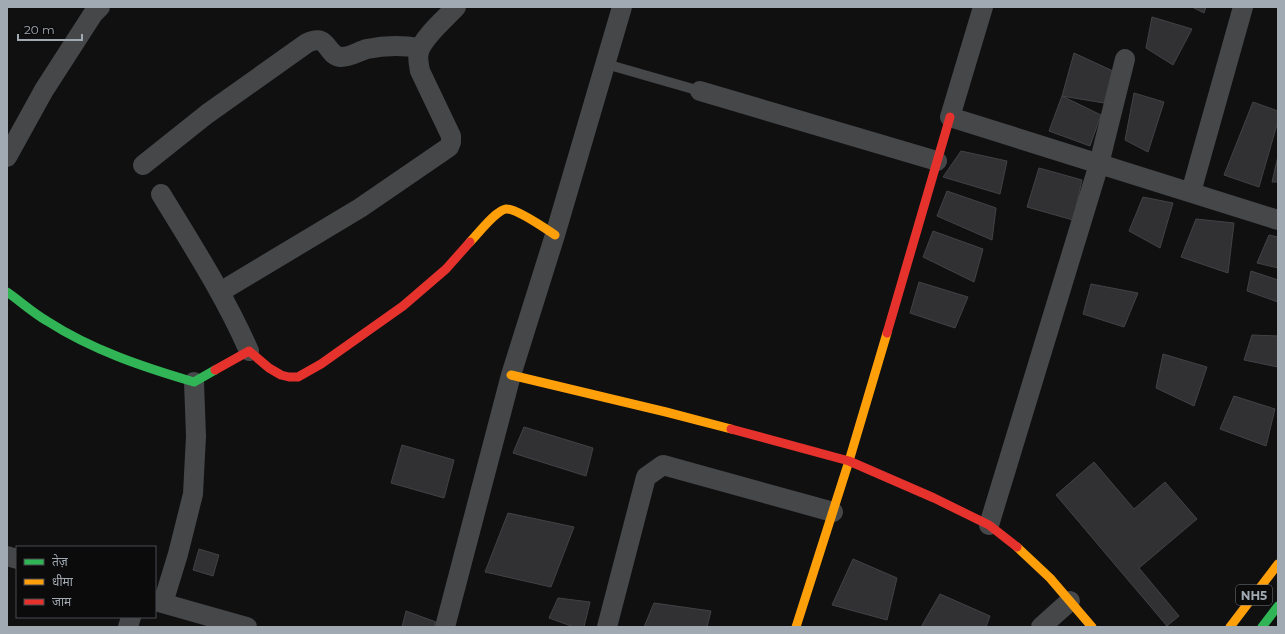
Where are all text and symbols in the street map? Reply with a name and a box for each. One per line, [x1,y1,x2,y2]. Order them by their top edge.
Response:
scale bar [18,16,82,42]
text: 20 m [24,22,55,37]
legend [16,546,156,618]
text: तेज़ [52,554,69,569]
text: धीमा [52,574,74,589]
road number: NH5 [1236,585,1272,605]
text: जाम [52,594,72,609]

